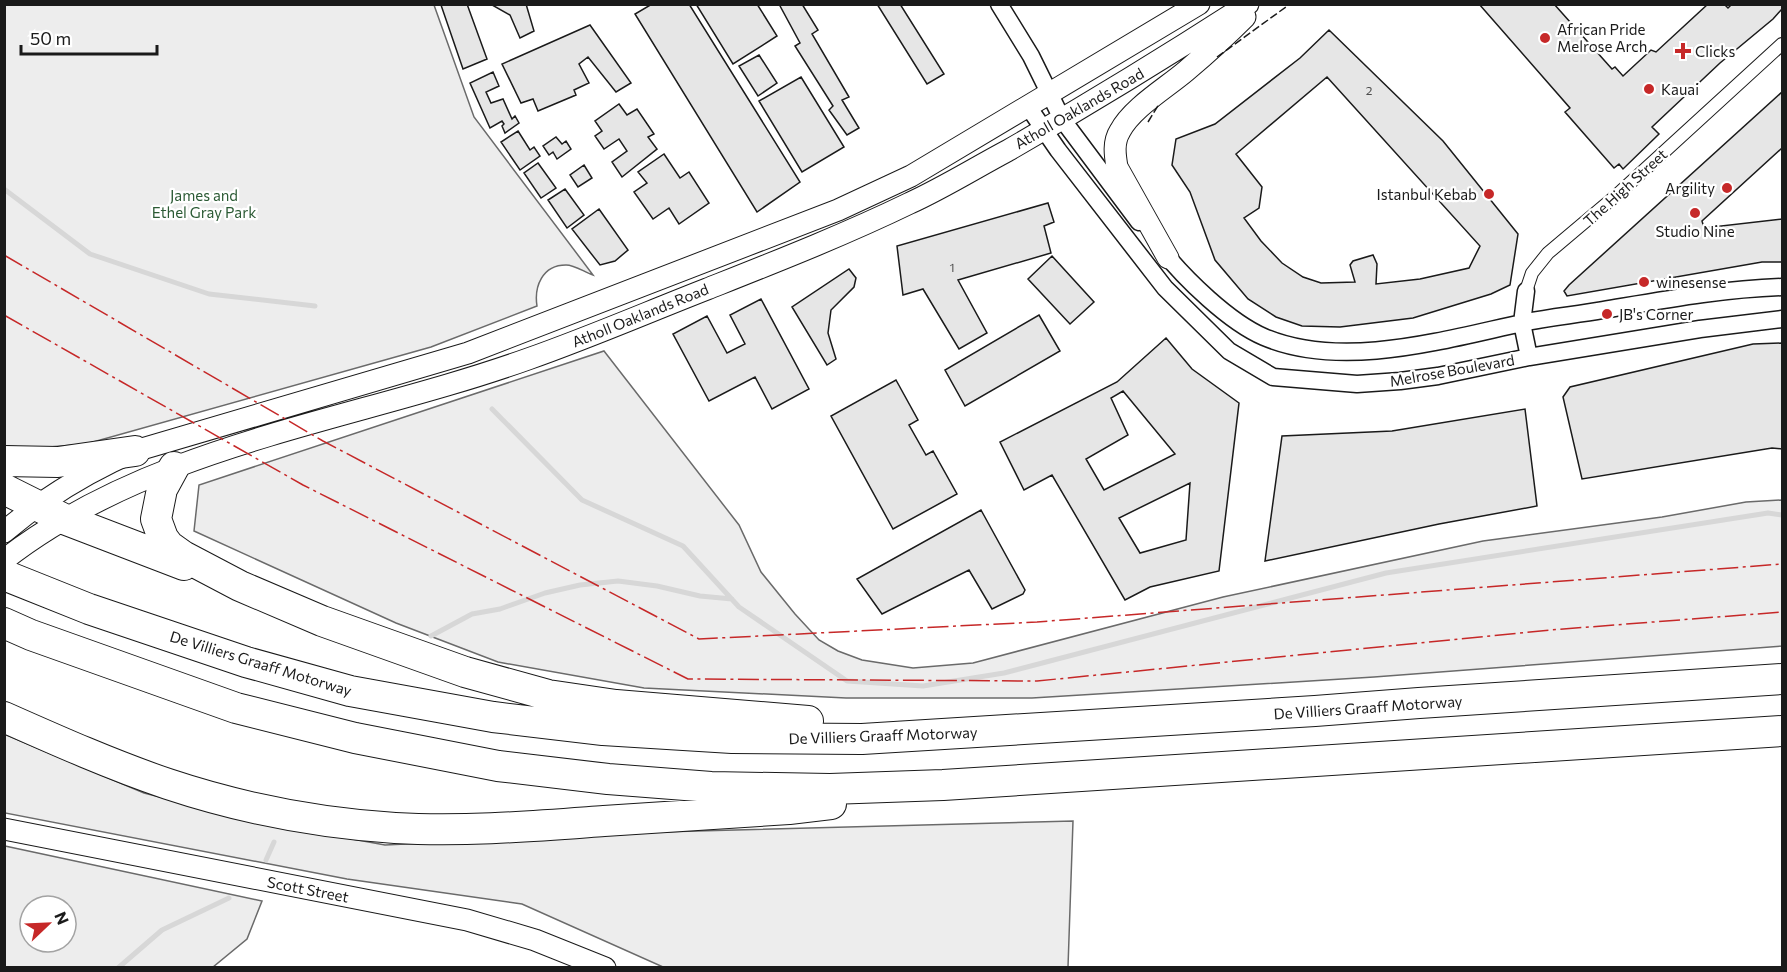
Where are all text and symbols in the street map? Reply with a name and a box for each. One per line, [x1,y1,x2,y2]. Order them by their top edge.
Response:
scale bar [21,18,158,56]
place label: African Pride Melrose Arch [1557,20,1647,55]
text: 50 m [30,27,71,49]
marker: African Pride Melrose Arch [1538,31,1552,45]
place label: Clicks [1695,42,1735,60]
marker: Clicks [1676,44,1690,58]
street label: Atholl Oaklands Road [1011,64,1147,152]
place label: Kauai [1661,80,1699,98]
marker: Kauai [1642,82,1656,96]
house number: 2 [1366,83,1373,97]
street label: The High Street [1580,145,1670,229]
place label: Argility [1665,179,1715,197]
marker: Argility [1720,181,1734,195]
place label: Istanbul Kebab [1376,185,1477,203]
park label: James and Ethel Gray Park [152,186,256,221]
marker: Istanbul Kebab [1482,187,1496,201]
marker: Studio Nine [1688,206,1702,220]
place label: Studio Nine [1655,222,1735,240]
house number: 1 [949,260,955,274]
place label: winesense [1656,273,1727,291]
marker: winesense [1637,275,1651,289]
street label: Atholl Oaklands Road [569,279,711,351]
place label: JB's Corner [1619,305,1694,323]
marker: JB's Corner [1600,307,1614,321]
street label: Melrose Boulevard [1388,350,1516,390]
street label: De Villiers Graaff Motorway [168,627,354,699]
street label: De Villiers Graaff Motorway [1273,691,1463,723]
street label: De Villiers Graaff Motorway [788,723,978,747]
street label: Scott Street [266,872,350,906]
north arrow [18,894,78,954]
text: N [51,909,73,927]

